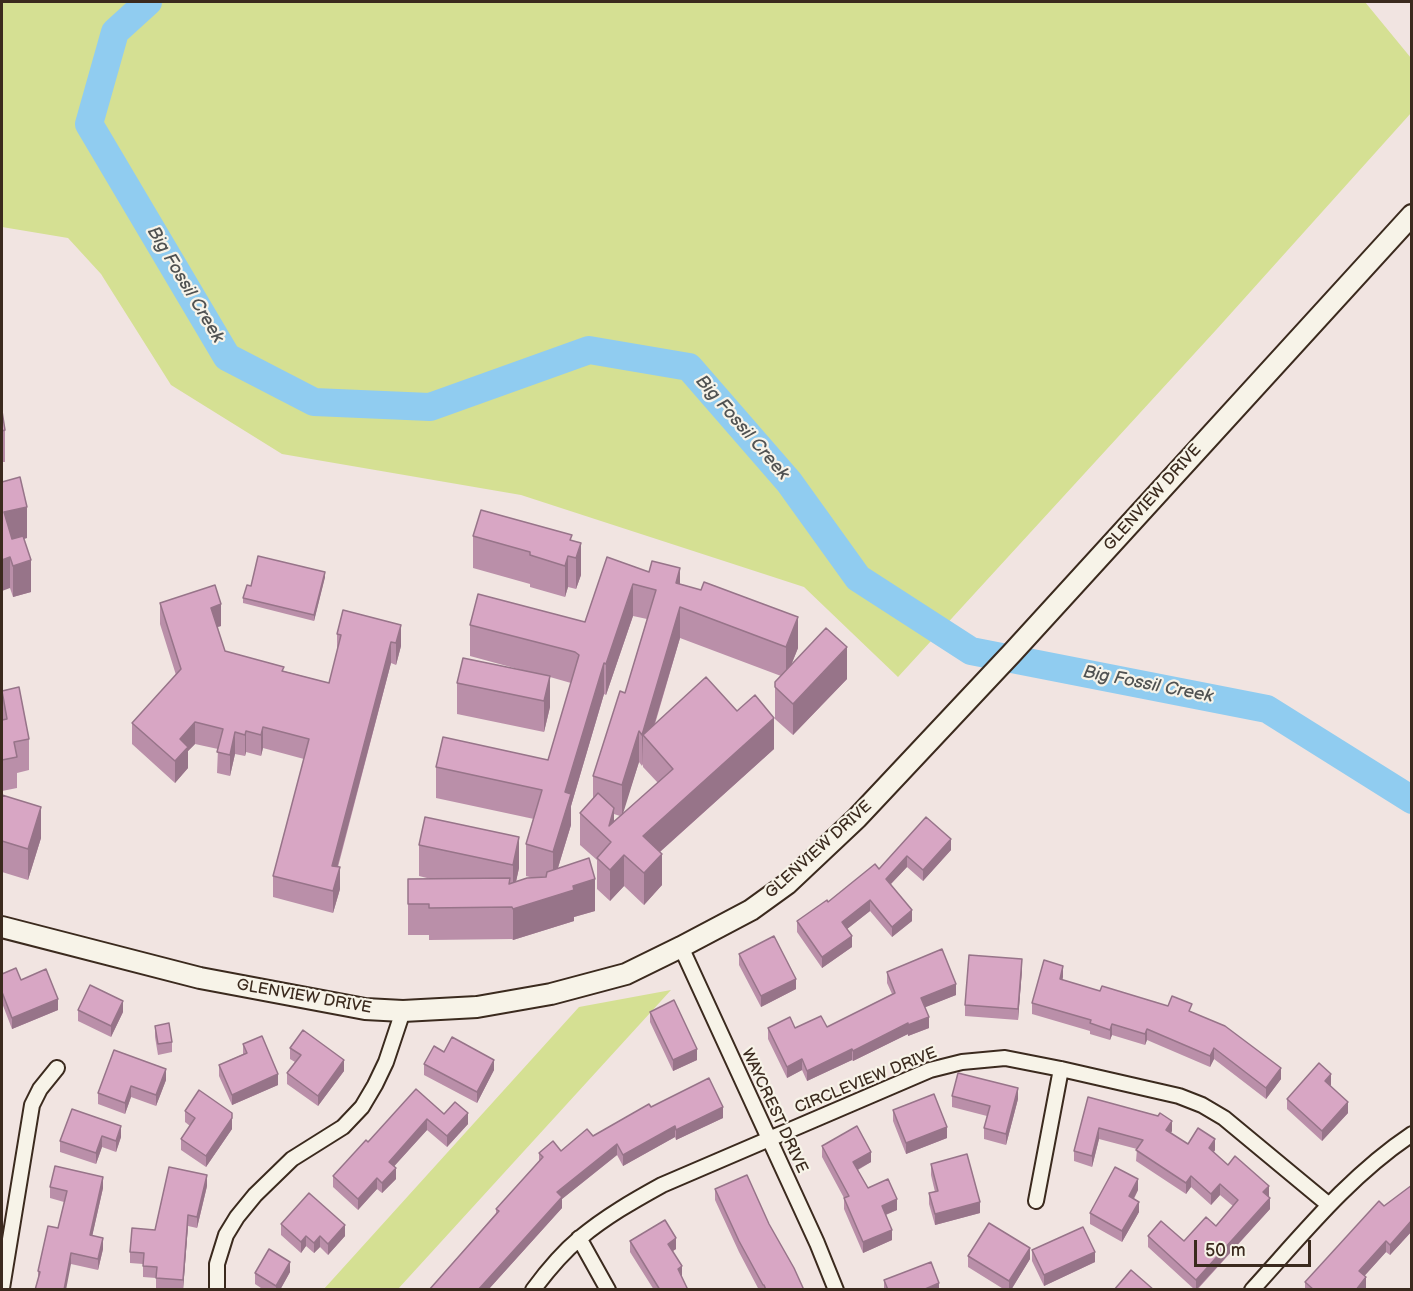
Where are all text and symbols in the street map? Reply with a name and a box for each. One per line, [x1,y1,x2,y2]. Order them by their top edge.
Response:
water label: Big Fossil Creek [142,223,228,347]
water label: Big Fossil Creek [691,371,793,485]
street label: GLENVIEW DRIVE [1100,441,1206,555]
water label: Big Fossil Creek [1081,662,1215,708]
street label: GLENVIEW DRIVE [762,797,876,903]
street label: GLENVIEW DRIVE [235,976,373,1018]
street label: CIRCLEVIEW DRIVE [792,1044,940,1118]
street label: WAYCREST DRIVE [737,1046,811,1176]
scale bar [1197,1228,1314,1266]
text: 50 m [1205,1240,1246,1261]

